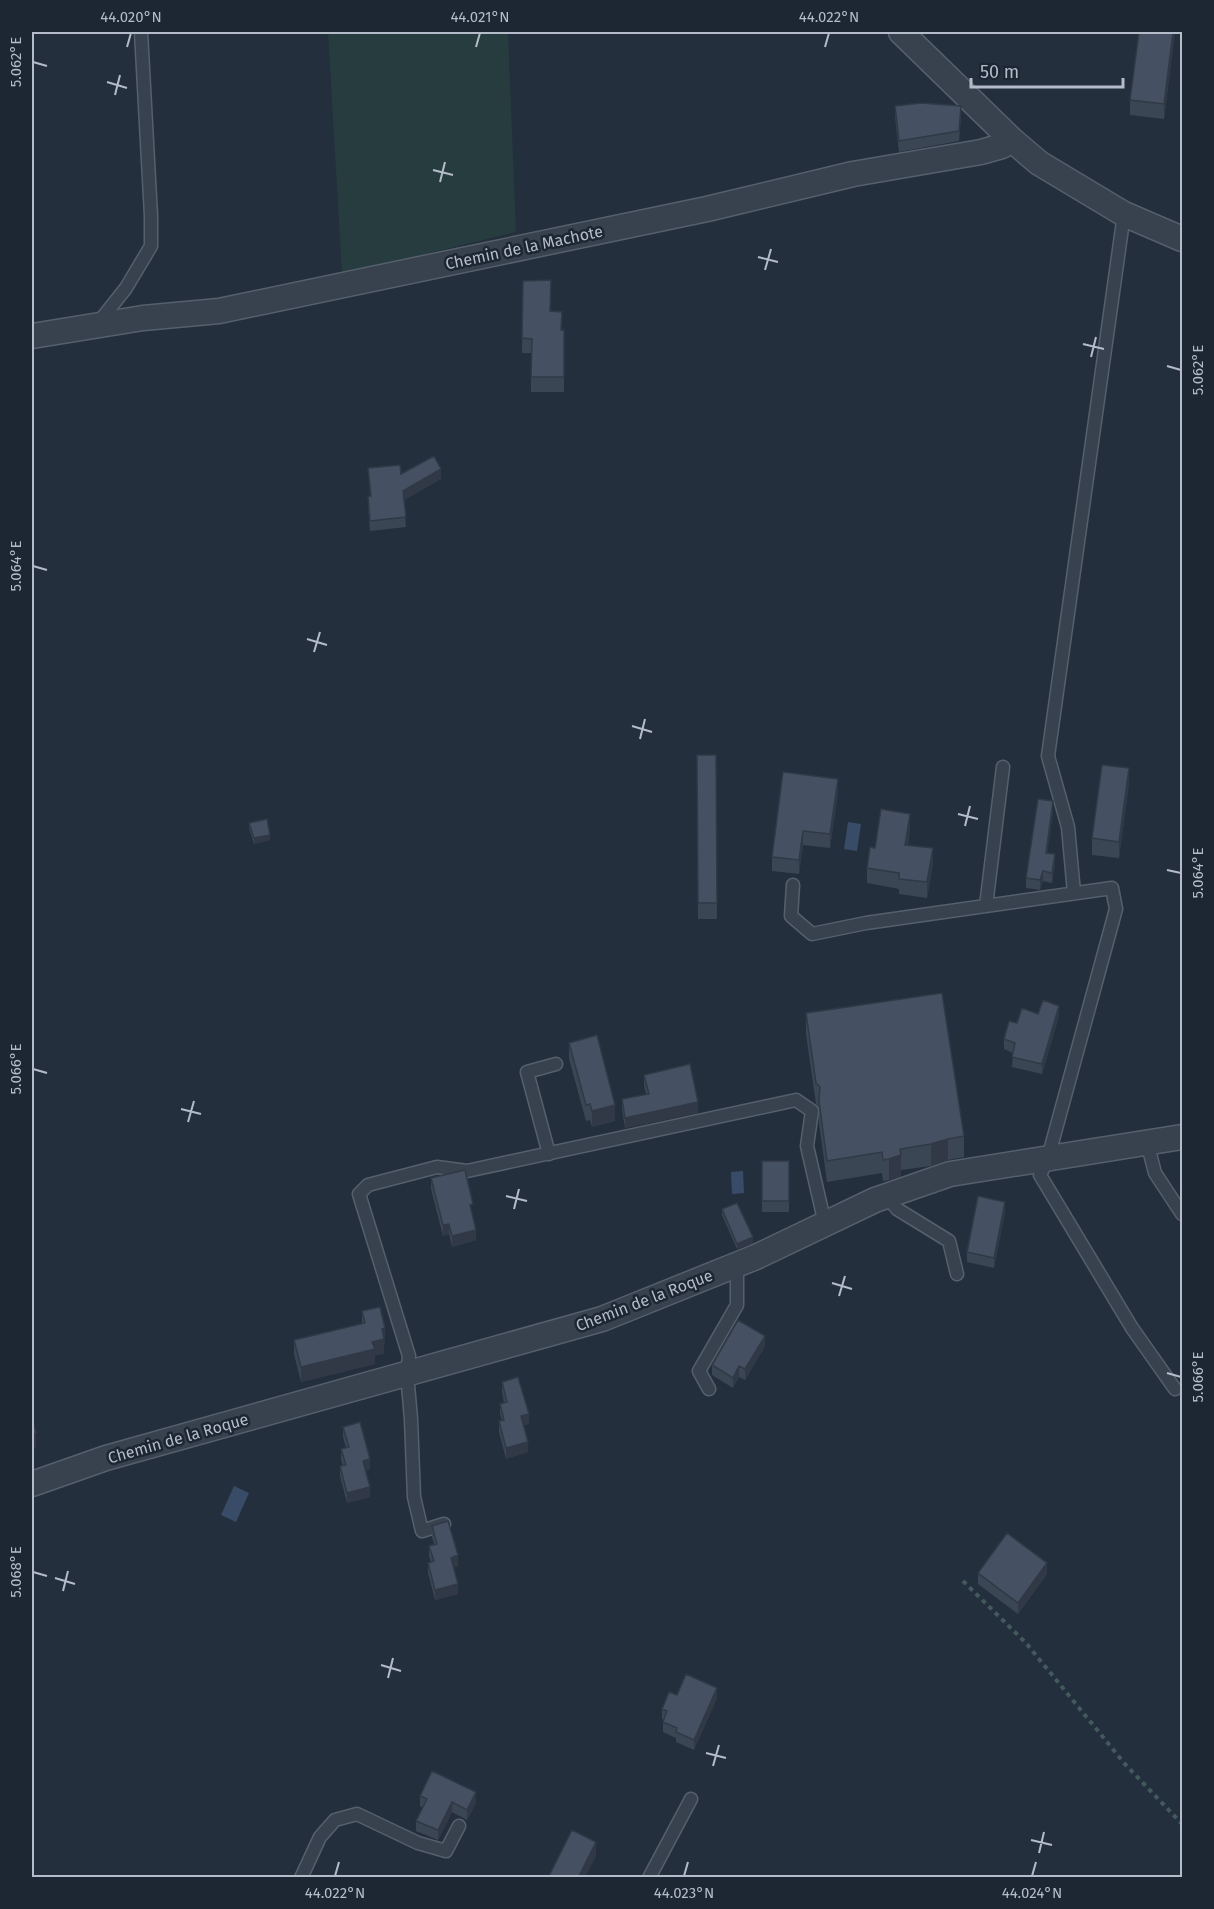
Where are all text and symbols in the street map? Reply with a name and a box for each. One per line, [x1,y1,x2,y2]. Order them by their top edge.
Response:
text: 44.020°N [100,8,162,26]
text: 44.021°N [450,8,510,26]
text: 44.022°N [799,8,859,26]
text: 5.062°E [7,37,25,87]
scale bar [971,51,1122,89]
text: 50 m [980,61,1019,83]
street label: Chemin de la Machote [444,222,605,273]
text: 5.062°E [1189,345,1207,395]
text: 5.064°E [7,540,25,592]
text: 5.064°E [1189,847,1207,899]
text: 5.066°E [7,1043,25,1095]
street label: Chemin de la Roque [573,1266,715,1335]
text: 5.066°E [1189,1351,1207,1403]
street label: Chemin de la Roque [106,1409,251,1468]
text: 5.068°E [7,1546,25,1598]
text: 44.022°N [305,1884,365,1902]
text: 44.023°N [654,1884,714,1902]
text: 44.024°N [1002,1884,1062,1902]

